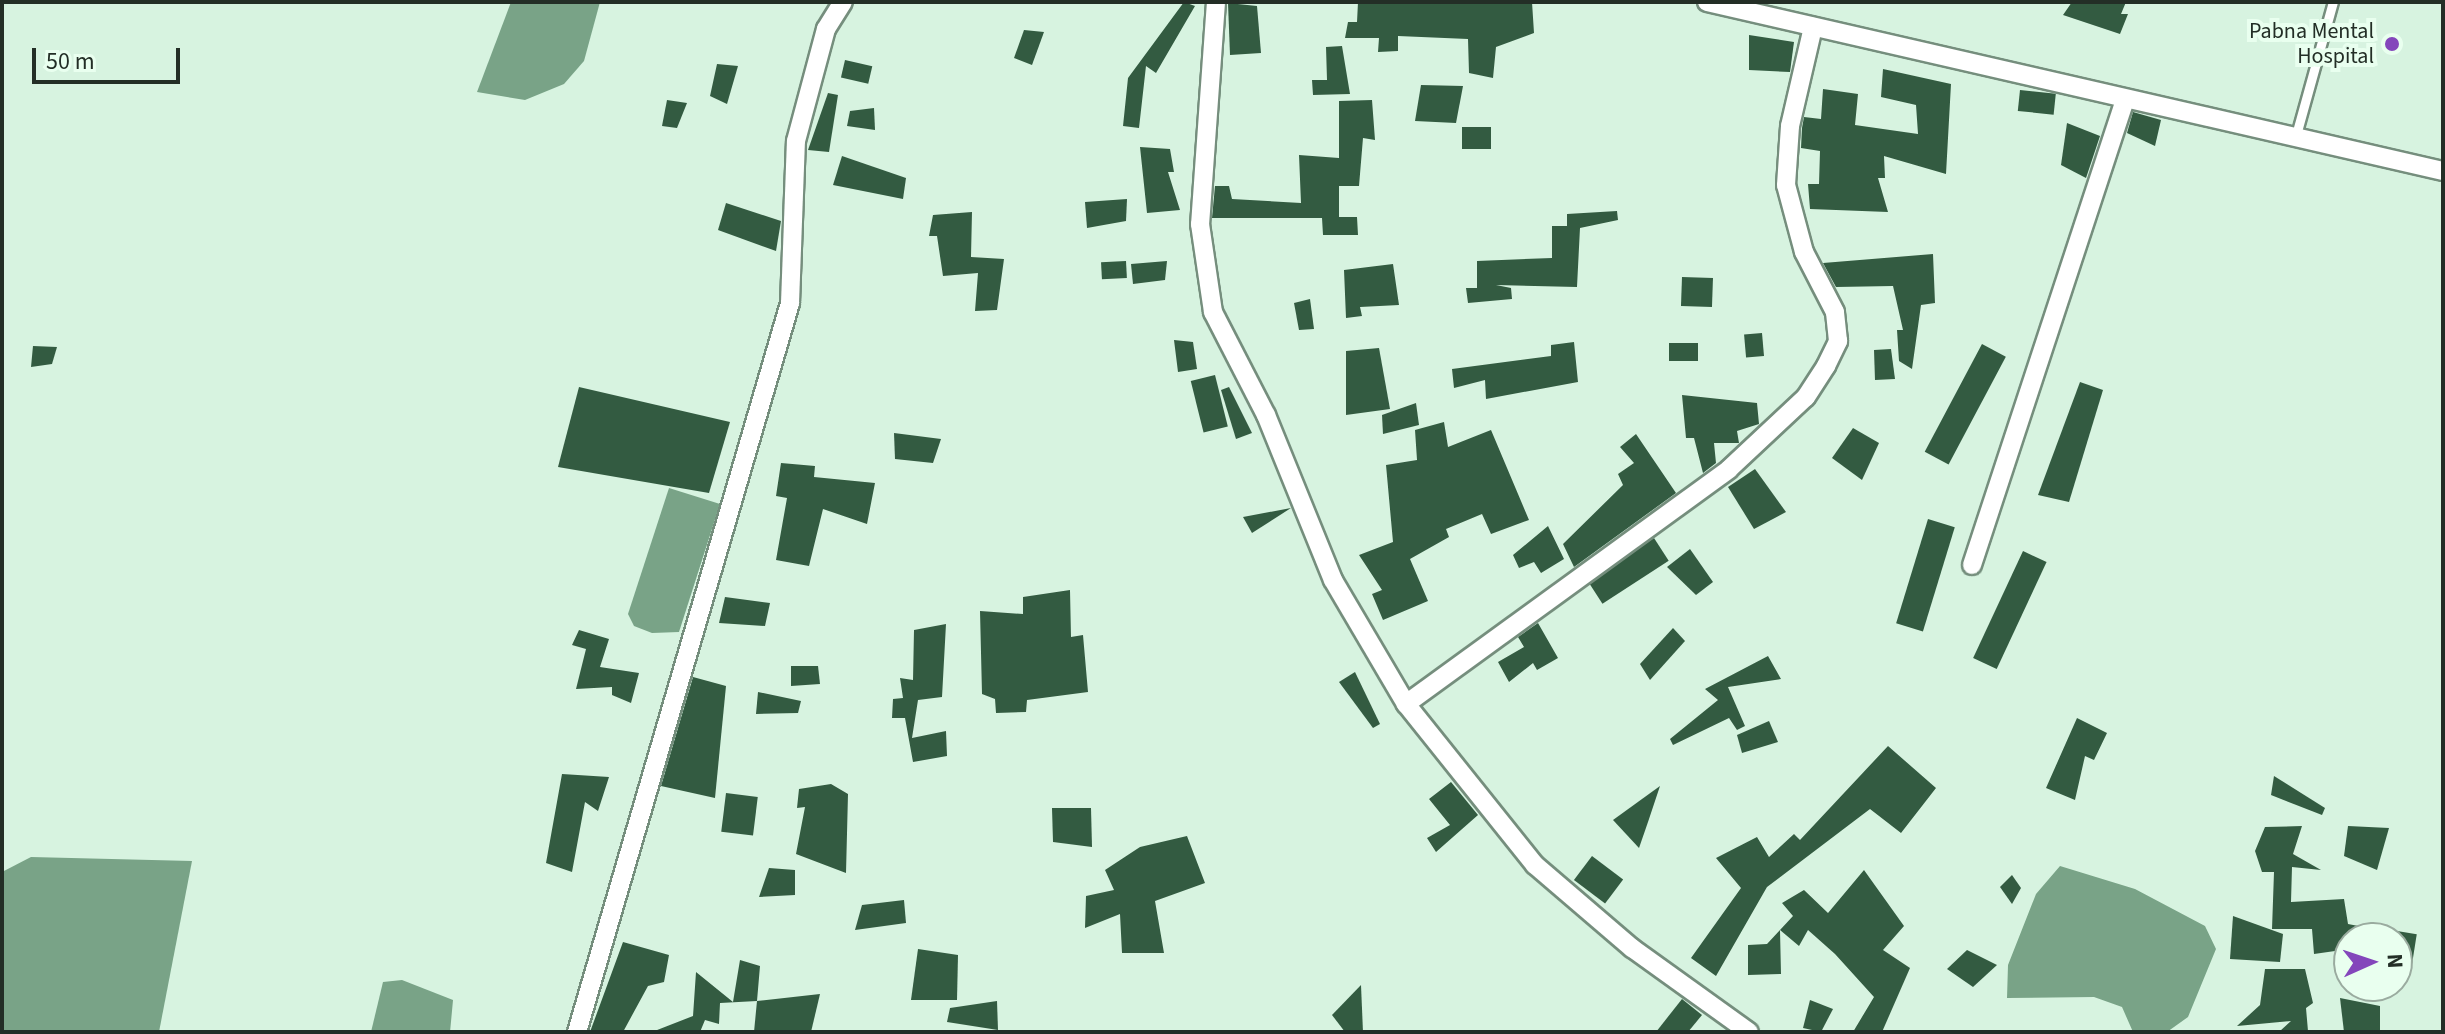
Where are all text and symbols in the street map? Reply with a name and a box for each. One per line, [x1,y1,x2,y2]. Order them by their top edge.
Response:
place label: Pabna Mental Hospital [2249,18,2374,70]
scale bar [36,32,184,82]
marker: Pabna Mental Hospital [2381,33,2403,55]
text: 50 m [46,44,95,79]
north arrow [2333,922,2413,1002]
text: N [2379,953,2411,969]

